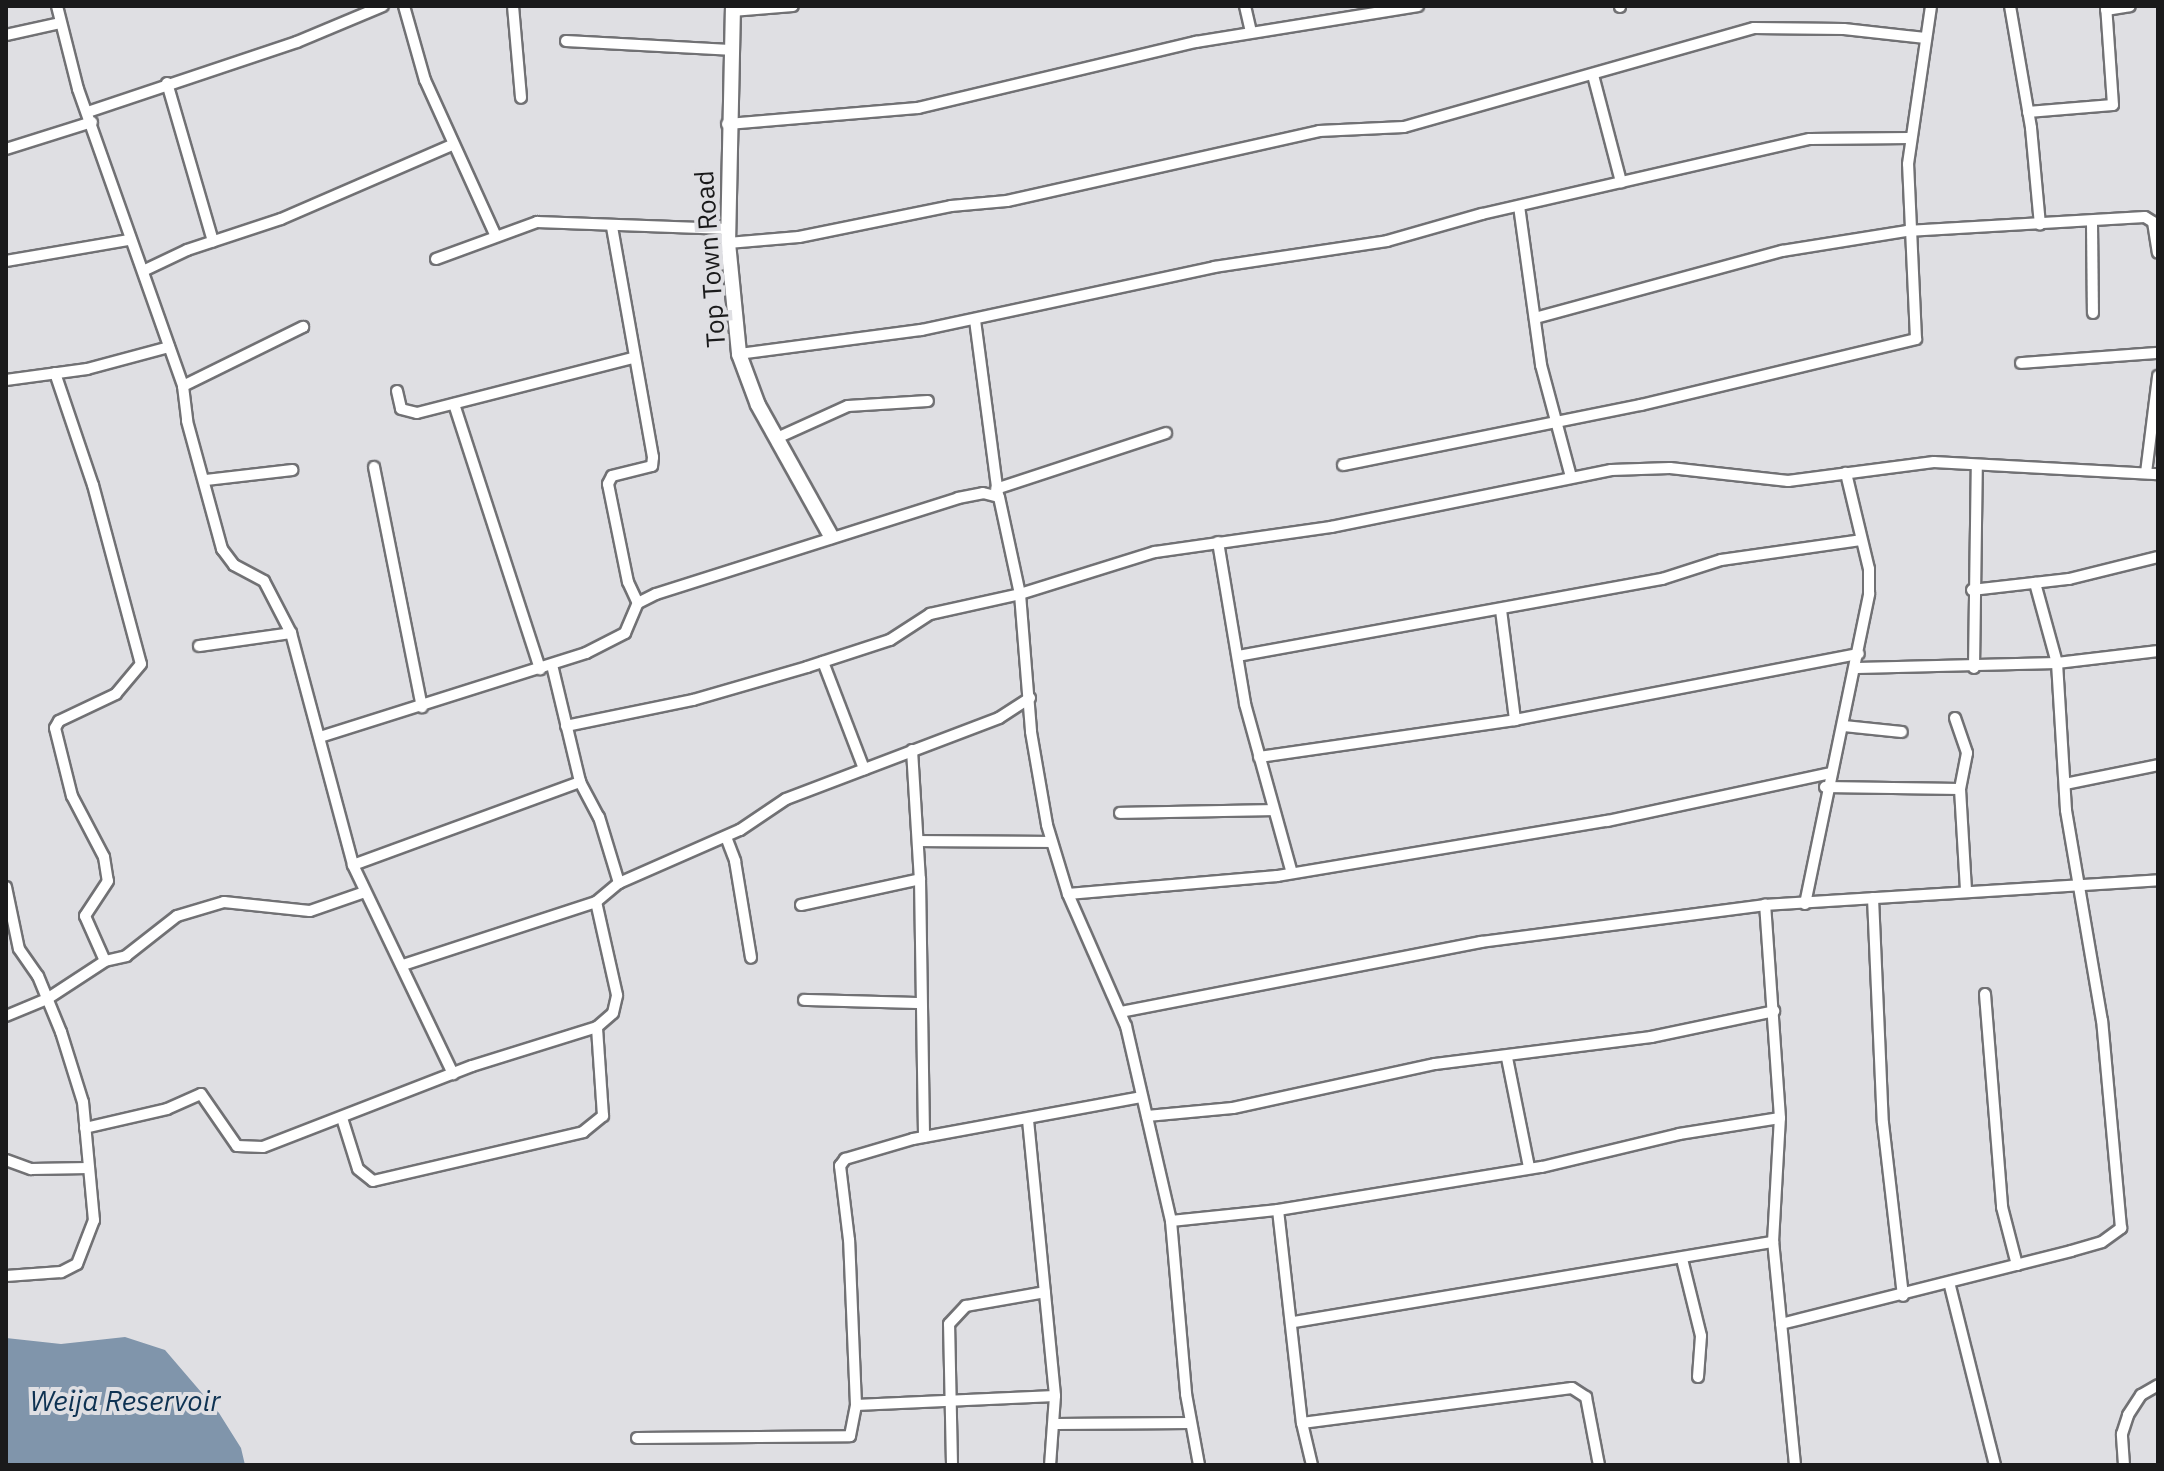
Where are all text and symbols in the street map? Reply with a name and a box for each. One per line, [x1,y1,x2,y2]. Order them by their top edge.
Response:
street label: Top Town Road [688,170,732,348]
water label: Weija Reservoir [30,1384,220,1418]

